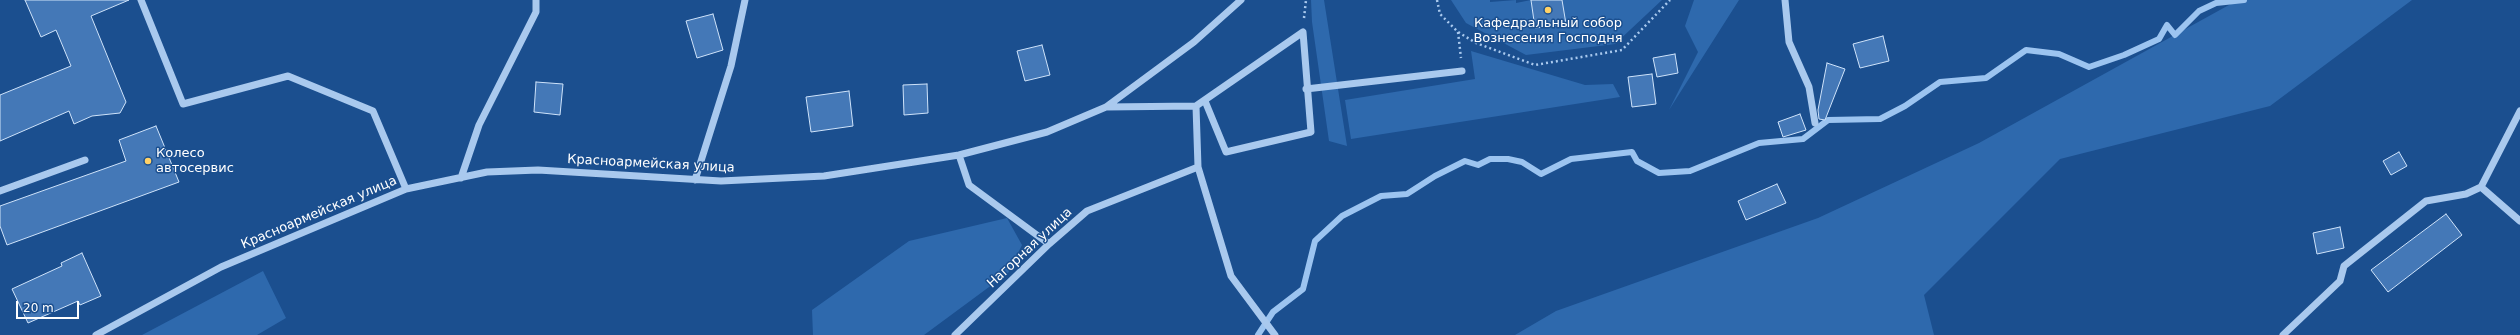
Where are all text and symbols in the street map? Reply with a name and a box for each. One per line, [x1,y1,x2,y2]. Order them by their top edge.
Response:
marker: Кафедральный собор Вознесения Господня [1543,5,1553,15]
place label: Кафедральный собор Вознесения Господня [1473,16,1623,47]
place label: Колесо автосервис [156,146,234,177]
street label: Красноармейская улица [567,152,735,176]
marker: Колесо автосервис [143,156,153,166]
street label: Красноармейская улица [239,173,399,253]
street label: Нагорная улица [984,205,1076,291]
scale bar [18,293,81,319]
text: 20 m [23,301,54,315]

